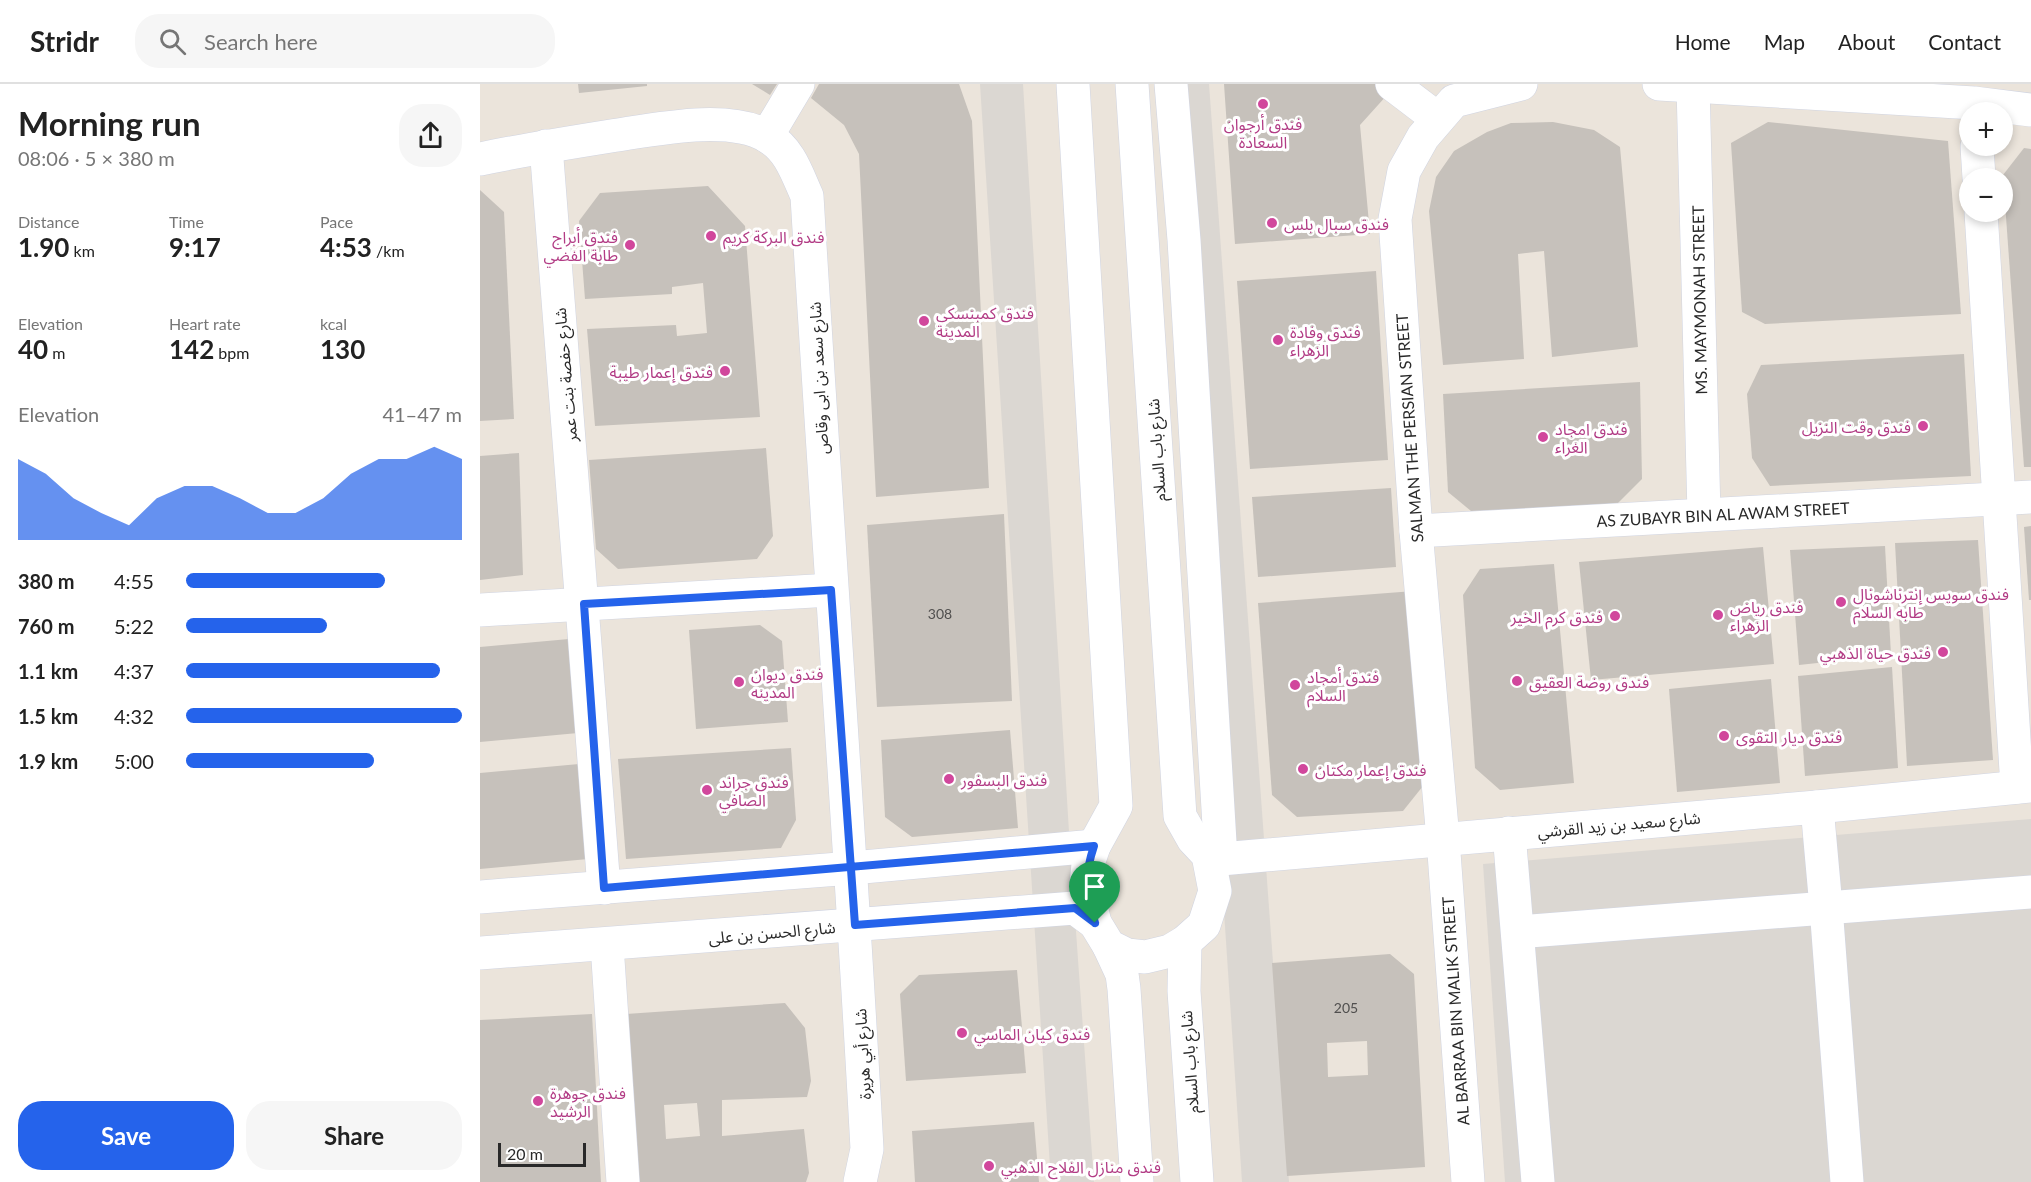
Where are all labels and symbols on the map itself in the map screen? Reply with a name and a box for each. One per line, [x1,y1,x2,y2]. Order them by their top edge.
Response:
marker: فندق أرجوان السعادة [1256,97,1270,111]
place label: فندق أرجوان السعادة [1224,114,1302,151]
street label: MS. MAYMONAH STREET [1688,205,1710,395]
place label: فندق سبال بلس [1284,214,1389,235]
marker: فندق سبال بلس [1265,216,1279,230]
place label: فندق أبراج طابة الفضي [543,227,618,267]
place label: فندق البركة كريم [723,227,824,250]
marker: فندق البركة كريم [704,229,718,243]
marker: فندق أبراج طابة الفضي [623,238,637,252]
street label: شارع سعد بن ابى وقاص [805,301,835,455]
place label: فندق كمبنسكي المدينة [936,303,1034,340]
street label: شارع حفصة بنت عمر [550,307,584,444]
street label: SALMAN THE PERSIAN STREET [1391,312,1426,543]
marker: فندق كمبنسكي المدينة [917,314,931,328]
place label: فندق وفادة الزهراء [1290,322,1361,360]
marker: فندق وفادة الزهراء [1271,333,1285,347]
place label: فندق إعمار طيبة [610,362,713,383]
marker: فندق إعمار طيبة [718,364,732,378]
street label: شارع باب السلام [1143,398,1173,502]
place label: فندق وقت النزيل [1802,417,1911,437]
place label: فندق امجاد الغراء [1555,419,1627,457]
marker: فندق وقت النزيل [1916,419,1930,433]
marker: فندق امجاد الغراء [1536,430,1550,444]
street label: AS ZUBAYR BIN AL AWAM STREET [1596,498,1851,530]
place label: فندق سويس إنترناشونال طابه السلام [1853,584,2009,625]
marker: فندق سويس إنترناشونال طابه السلام [1834,595,1848,609]
place label: فندق رياض الزهراء [1730,597,1803,635]
house number: 308 [928,605,952,622]
place label: فندق كرم الخير [1510,607,1603,630]
marker: فندق رياض الزهراء [1711,608,1725,622]
marker: فندق كرم الخير [1608,609,1622,623]
place label: فندق حياة الذهبي [1820,643,1931,665]
marker: فندق حياة الذهبي [1936,645,1950,659]
place label: فندق ديوان المدينه [751,664,823,701]
place label: فندق أمجاد السلام [1307,667,1379,708]
place label: فندق روضة العقيق [1529,672,1649,693]
marker: فندق روضة العقيق [1510,674,1524,688]
marker: فندق ديوان المدينه [732,675,746,689]
marker: فندق أمجاد السلام [1288,678,1302,692]
place label: فندق ديار التقوى [1736,727,1842,747]
marker: فندق ديار التقوى [1717,729,1731,743]
place label: فندق إعمار مكتان [1315,760,1426,781]
marker: فندق إعمار مكتان [1296,762,1310,776]
place label: فندق البسفور [960,770,1047,790]
place label: فندق جراند الصافي [719,772,789,812]
marker: فندق البسفور [942,772,956,786]
marker: فندق جراند الصافي [700,783,714,797]
street label: شارع سعيد بن زيد القرشي [1537,807,1702,845]
pin [1069,861,1120,923]
street label: AL BARRAA BIN MALIK STREET [1437,895,1472,1126]
street label: شارع الحسن بن على [708,917,837,951]
house number: 205 [1334,999,1358,1016]
street label: شارع أبي هريرة [850,1008,878,1100]
street label: شارع باب السلام [1176,1010,1206,1114]
place label: فندق كيان الماسي [974,1024,1090,1046]
marker: فندق كيان الماسي [955,1026,969,1040]
place label: فندق جوهرة الرشيد [550,1083,626,1121]
marker: فندق جوهرة الرشيد [531,1094,545,1108]
scale bar [498,1140,586,1168]
place label: فندق منازل الفلاح الذهبي [1001,1157,1161,1180]
marker: فندق منازل الفلاح الذهبي [982,1159,996,1173]

